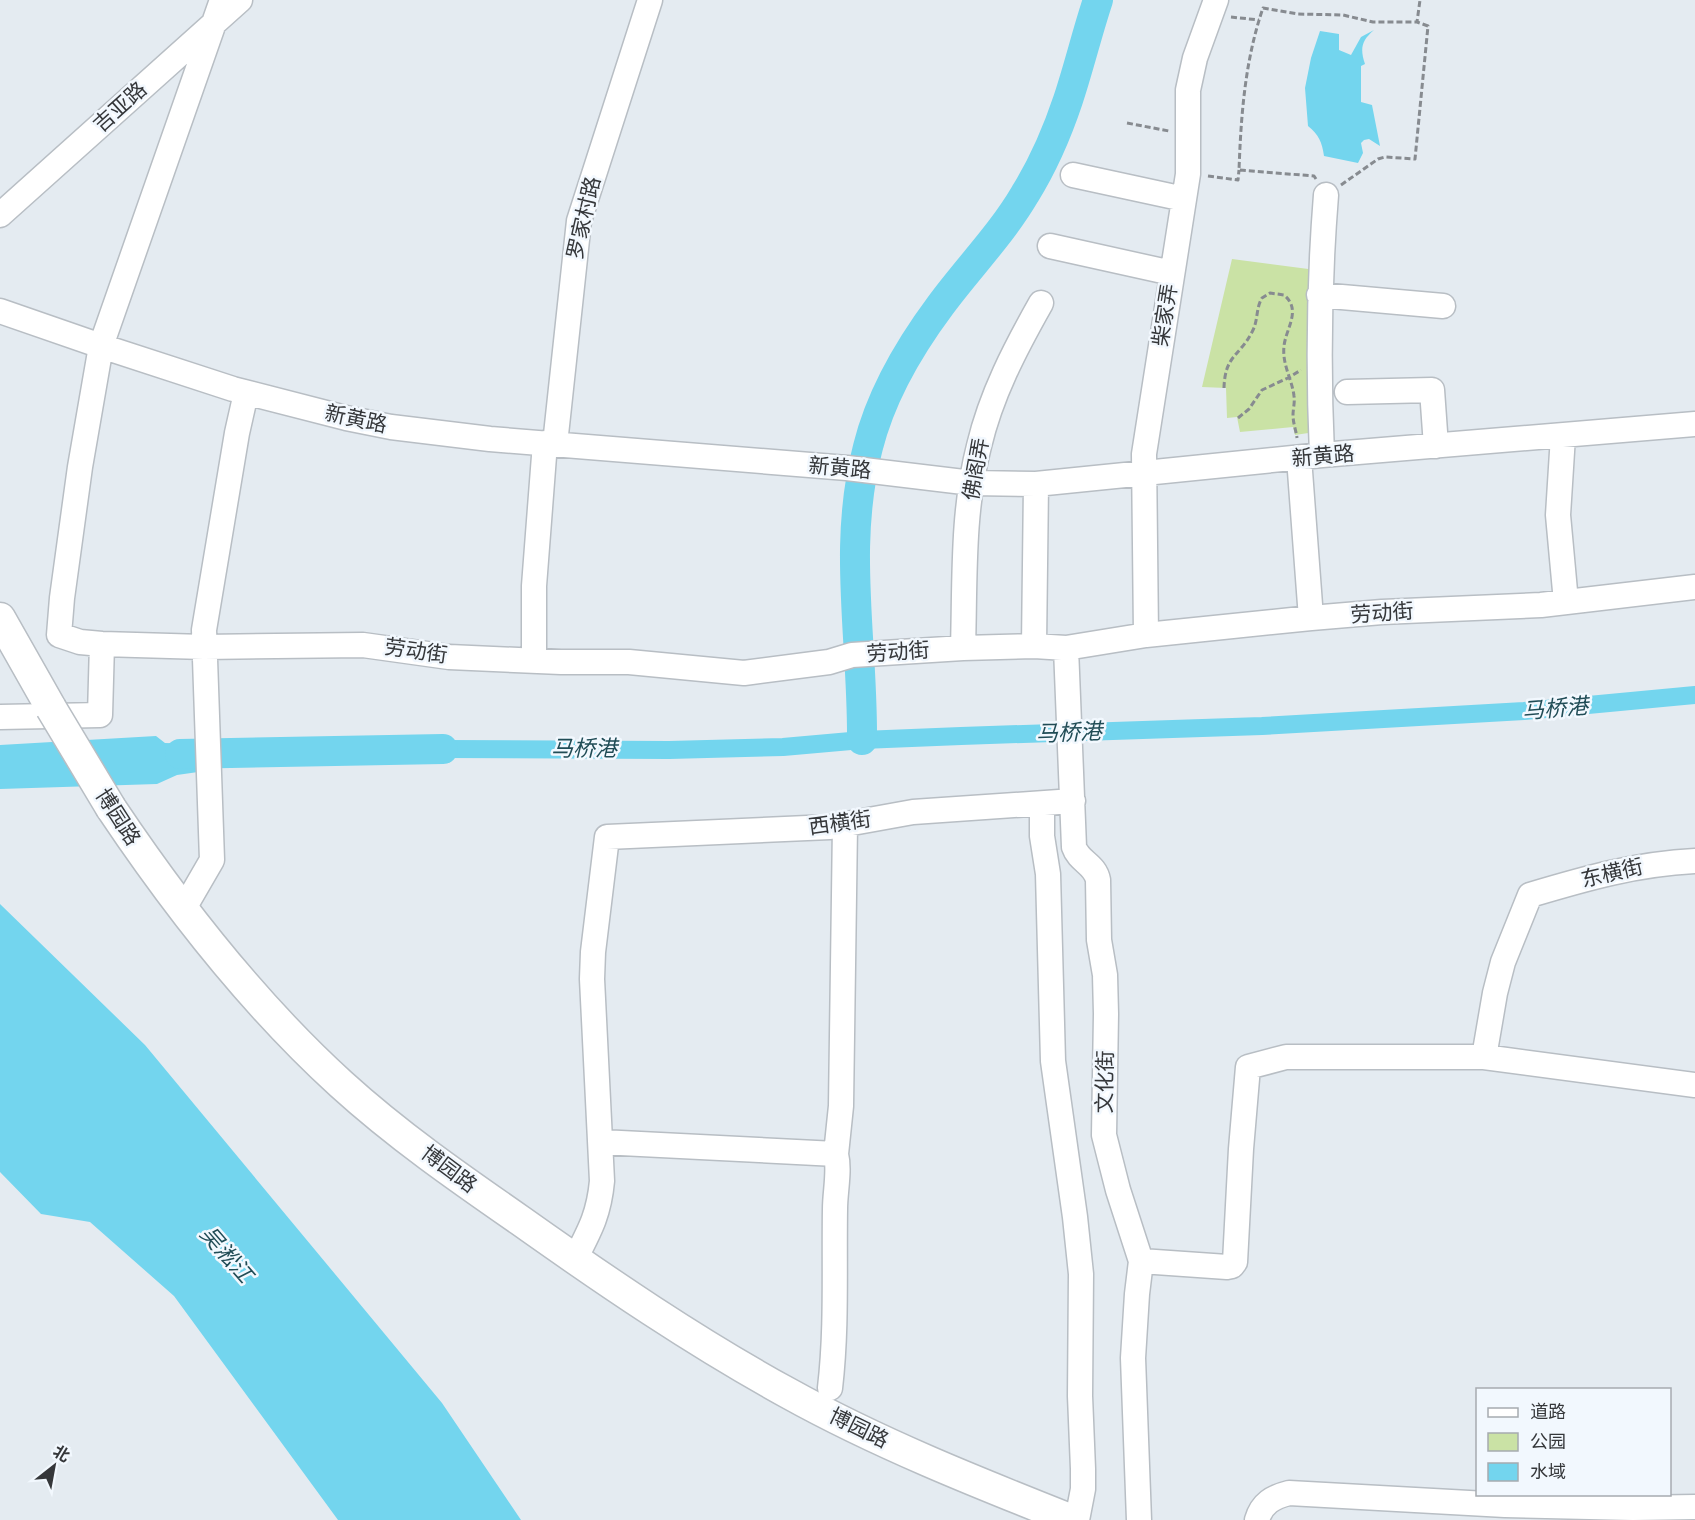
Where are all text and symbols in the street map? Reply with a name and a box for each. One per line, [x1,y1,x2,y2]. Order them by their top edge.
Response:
street label: 吉亚路 [87,76,151,136]
street label: 罗家村路 [561,174,604,261]
street label: 柴家弄 [1146,282,1181,348]
street label: 新黄路 [323,399,390,436]
street label: 佛阁弄 [957,436,992,502]
street label: 新黄路 [1290,439,1355,470]
street label: 新黄路 [808,451,873,482]
street label: 劳动街 [1350,597,1414,626]
street label: 劳动街 [383,633,449,666]
street label: 劳动街 [866,636,930,665]
water label: 马桥港 [1521,691,1592,723]
water label: 马桥港 [1036,717,1105,745]
water label: 马桥港 [551,734,620,760]
street label: 博园路 [92,783,147,849]
street label: 西横街 [807,805,873,838]
street label: 东横街 [1578,852,1645,891]
street label: 文化街 [1090,1050,1117,1114]
street label: 博园路 [417,1139,483,1197]
water label: 吴淞江 [196,1220,261,1288]
legend [1476,1388,1671,1496]
text: 道路 [1530,1400,1566,1422]
street label: 博园路 [826,1402,893,1452]
text: 公园 [1530,1430,1566,1452]
north arrow [24,1436,84,1496]
text: 北 [50,1440,74,1465]
text: 水域 [1530,1460,1566,1482]

